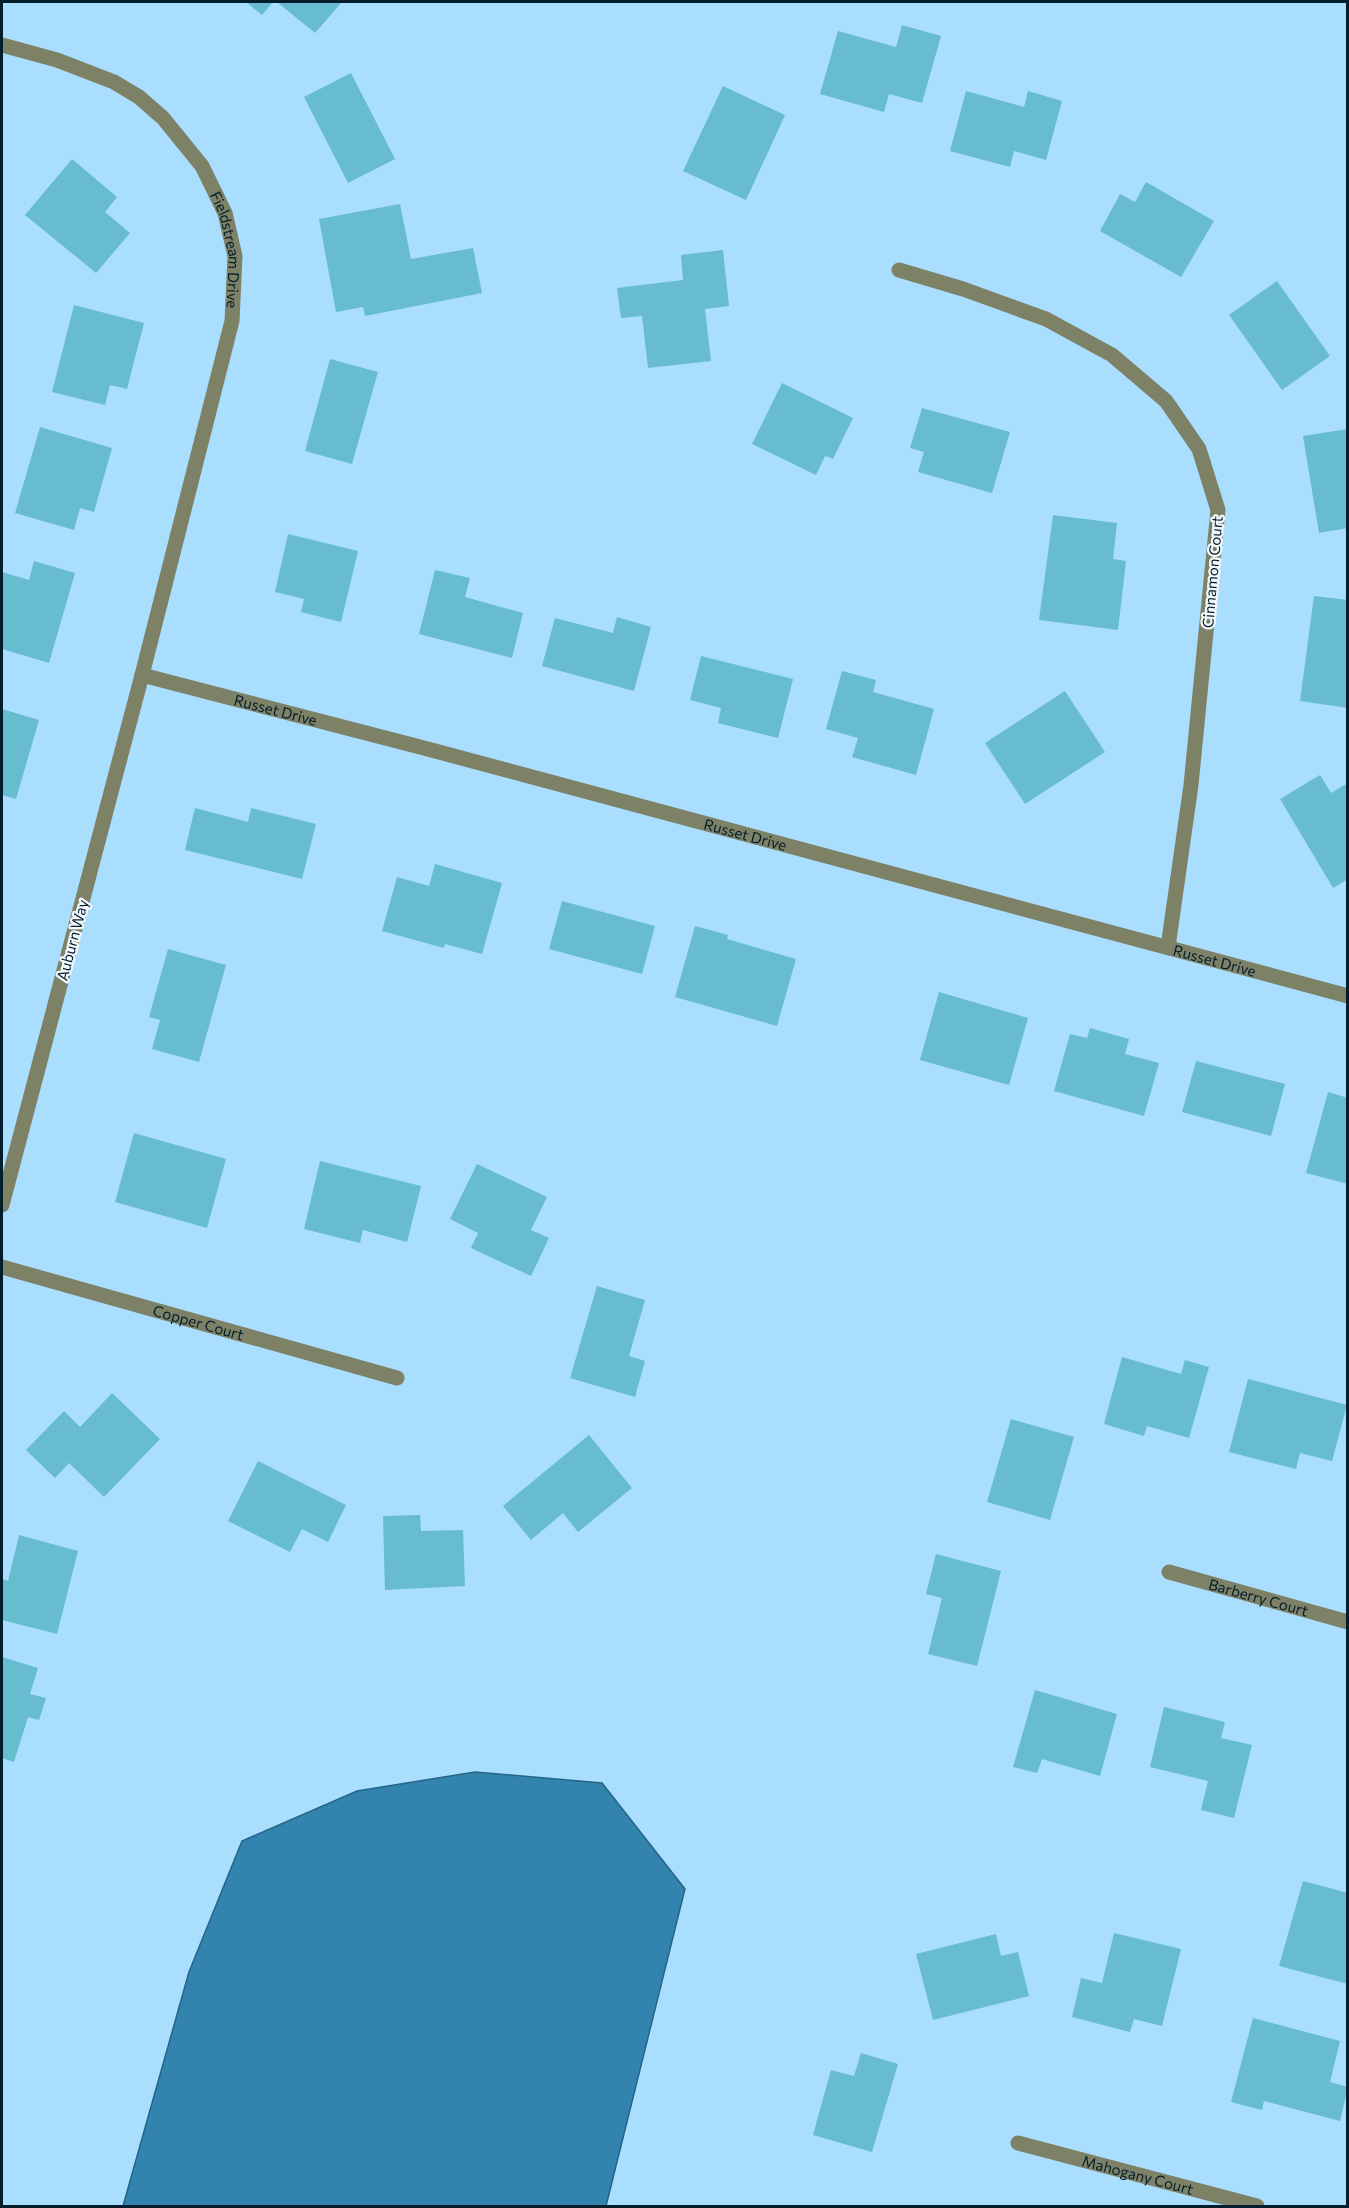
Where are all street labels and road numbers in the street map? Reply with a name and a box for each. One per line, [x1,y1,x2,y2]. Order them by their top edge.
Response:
street label: Fieldstream Drive [207,188,244,309]
street label: Cinnamon Court [1198,515,1226,629]
street label: Russet Drive [232,690,319,729]
street label: Russet Drive [702,815,789,854]
street label: Auburn Way [53,897,92,983]
street label: Russet Drive [1171,941,1258,980]
street label: Copper Court [151,1301,246,1344]
street label: Barberry Court [1207,1575,1310,1620]
street label: Mahogany Court [1080,2151,1196,2198]

